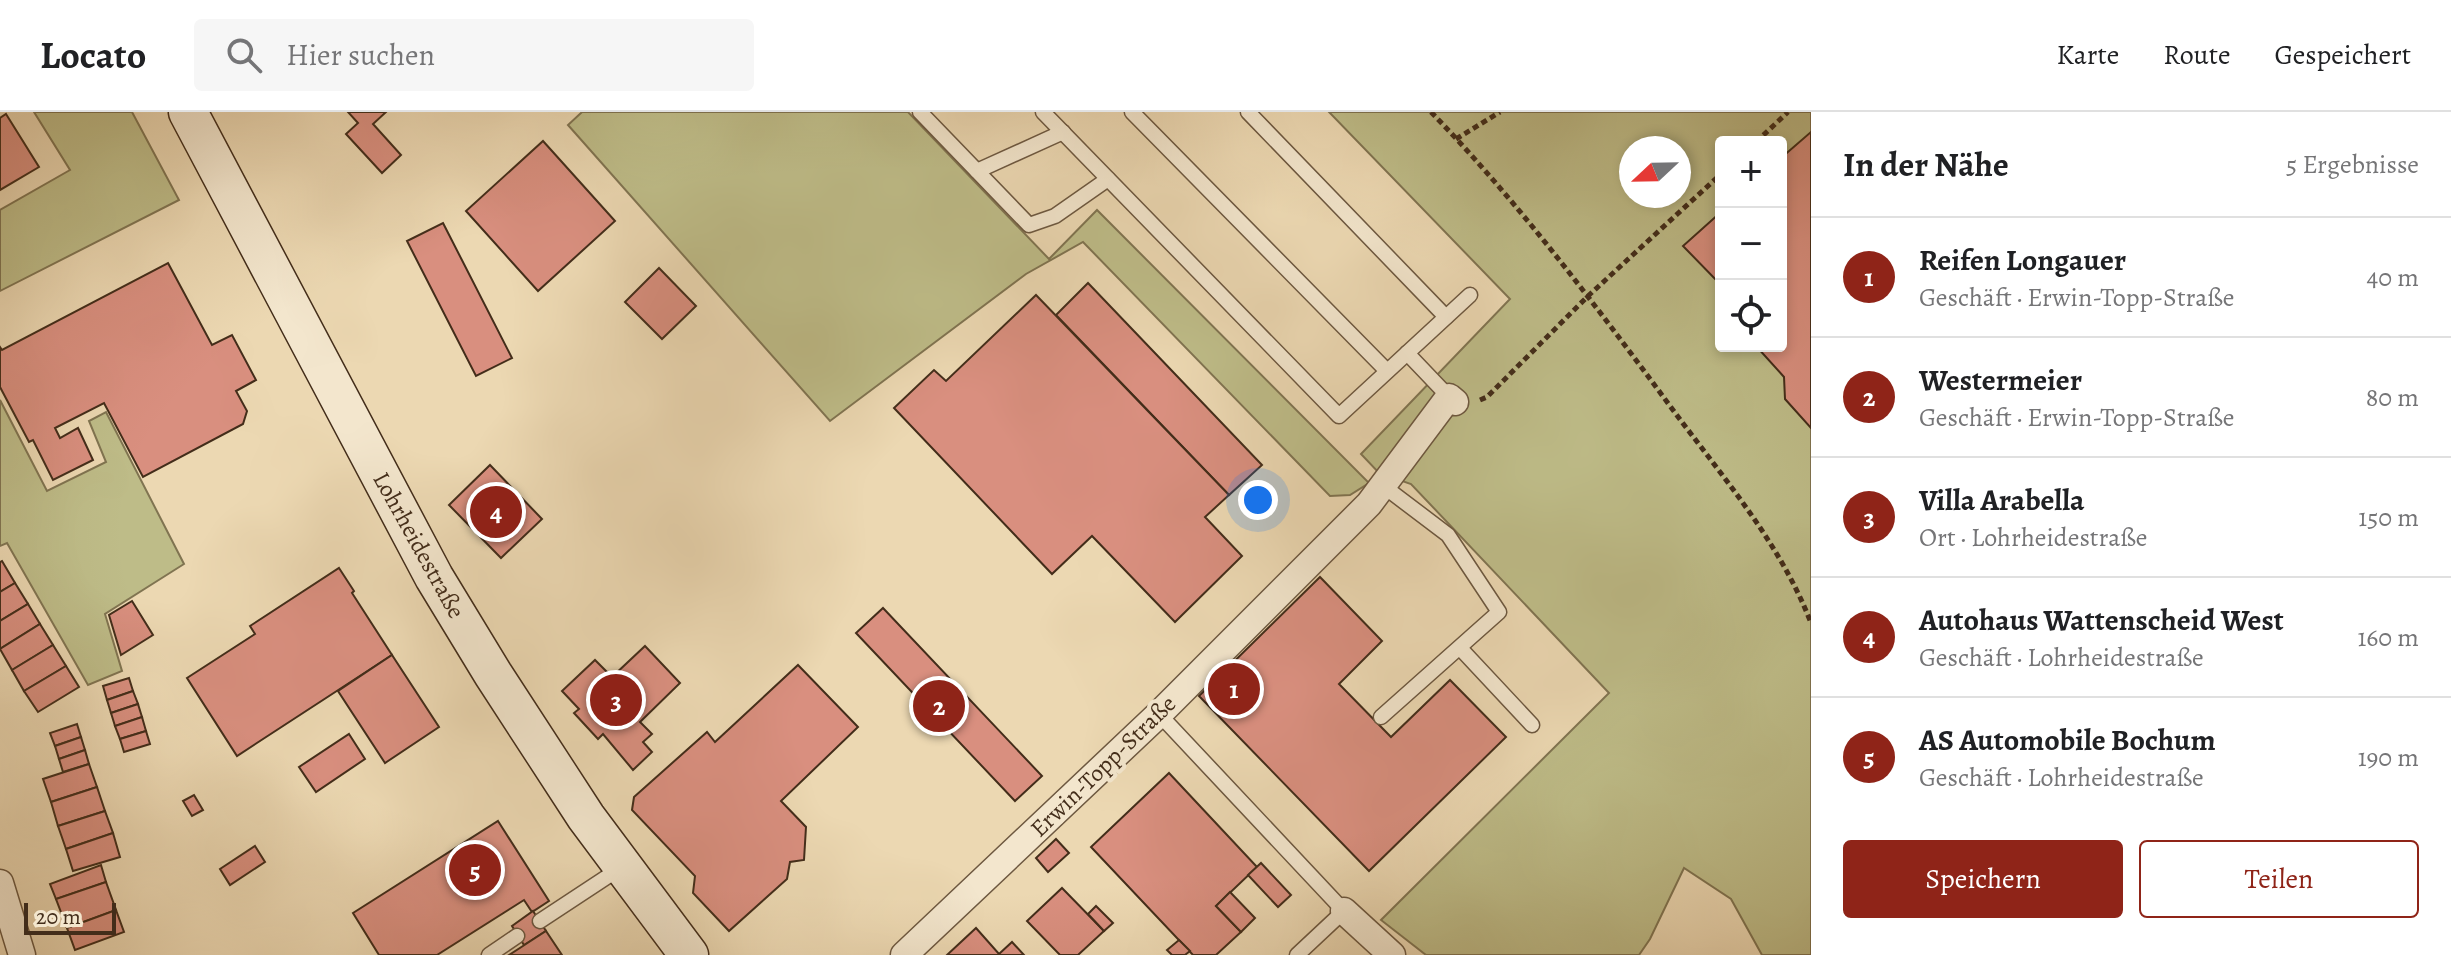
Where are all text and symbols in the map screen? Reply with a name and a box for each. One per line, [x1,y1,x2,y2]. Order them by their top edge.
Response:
search box [194,19,754,91]
text: Locato [40,29,146,81]
icon: search [222,33,266,77]
text: Hier suchen [286,35,435,75]
text: Karte [2056,36,2119,74]
text: Route [2163,36,2231,74]
text: Gespeichert [2275,36,2411,74]
north arrow [1619,136,1691,208]
map controls [1715,136,1787,352]
button: + [1715,136,1787,208]
text: In der Nähe [1843,141,2009,188]
text: 5 Ergebnisse [2286,147,2419,182]
button: − [1715,208,1787,280]
text: Reifen Longauer [1919,240,2126,280]
text: 1 [1864,260,1874,295]
text: 40 m [2367,260,2419,295]
button: locate [1715,280,1787,352]
text: Geschäft · Erwin-Topp-Straße [1919,280,2234,315]
text: Westermeier [1919,360,2082,400]
text: 2 [1863,380,1875,415]
text: 80 m [2366,380,2419,415]
text: Geschäft · Erwin-Topp-Straße [1919,400,2234,435]
street label: Lohrheidestraße [366,466,472,624]
your location [1238,480,1278,520]
text: Villa Arabella [1919,480,2085,520]
pin: 4 [470,482,522,542]
text: 3 [1863,500,1875,535]
text: 150 m [2358,500,2419,535]
text: Ort · Lohrheidestraße [1919,520,2147,555]
text: Autohaus Wattenscheid West [1919,600,2284,640]
text: 4 [1863,620,1875,655]
text: 160 m [2357,620,2419,655]
text: Geschäft · Lohrheidestraße [1919,640,2204,675]
pin: 1 [1208,659,1260,719]
pin: 3 [590,670,642,730]
pin: 2 [913,676,965,736]
street label: Erwin-Topp-Straße [1023,688,1183,844]
text: AS Automobile Bochum [1919,720,2216,760]
text: 5 [1863,740,1875,775]
text: 190 m [2358,740,2419,775]
text: Geschäft · Lohrheidestraße [1919,760,2204,795]
pin: 5 [449,840,501,900]
button: Speichern [1843,840,2123,918]
button: Teilen [2139,840,2419,918]
scale bar [24,899,116,935]
text: 20 m [36,902,81,932]

